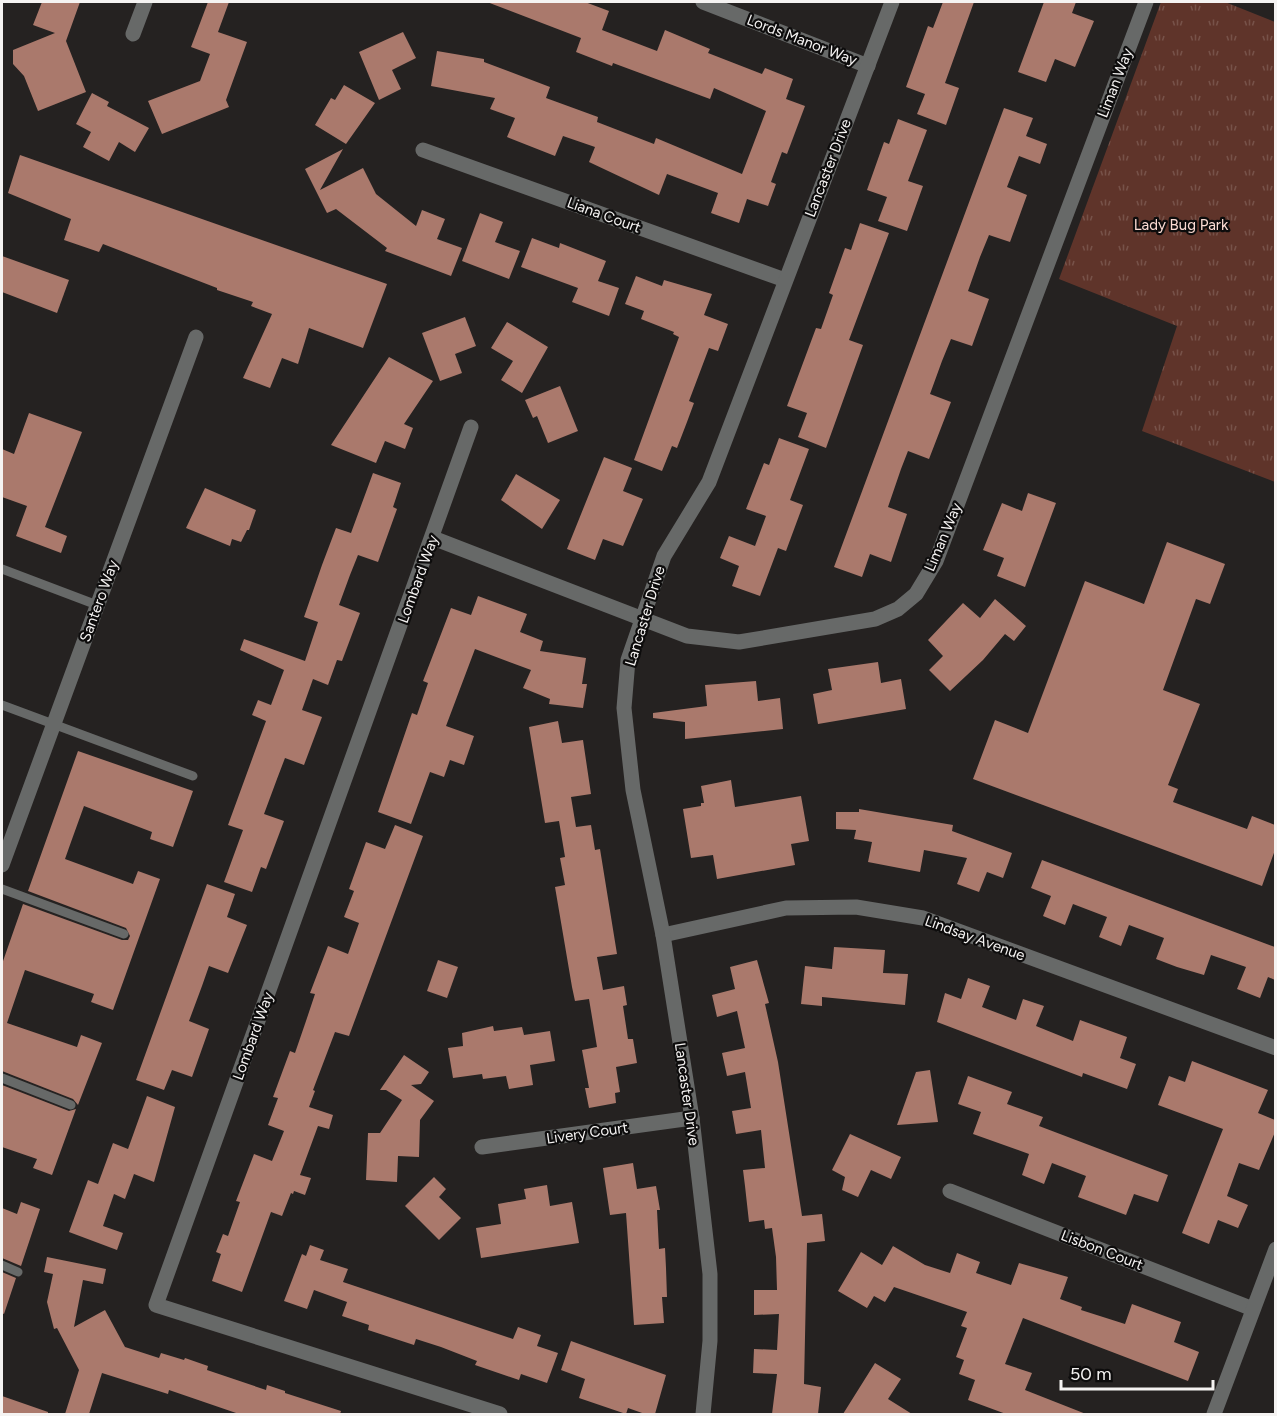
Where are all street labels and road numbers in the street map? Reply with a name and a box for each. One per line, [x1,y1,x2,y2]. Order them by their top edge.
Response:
street label: Lords Manor Way [744,11,860,69]
street label: Liman Way [1094,46,1137,120]
street label: Lancaster Drive [801,116,855,220]
street label: Liana Court [565,193,644,237]
street label: Liman Way [920,500,966,574]
street label: Lombard Way [394,532,442,626]
street label: Santero Way [76,558,122,644]
street label: Lancaster Drive [621,564,669,668]
street label: Lindsay Avenue [922,912,1028,964]
street label: Lombard Way [229,989,277,1083]
street label: Lancaster Drive [671,1041,703,1147]
street label: Livery Court [545,1118,629,1148]
street label: Lisbon Court [1058,1226,1146,1274]

